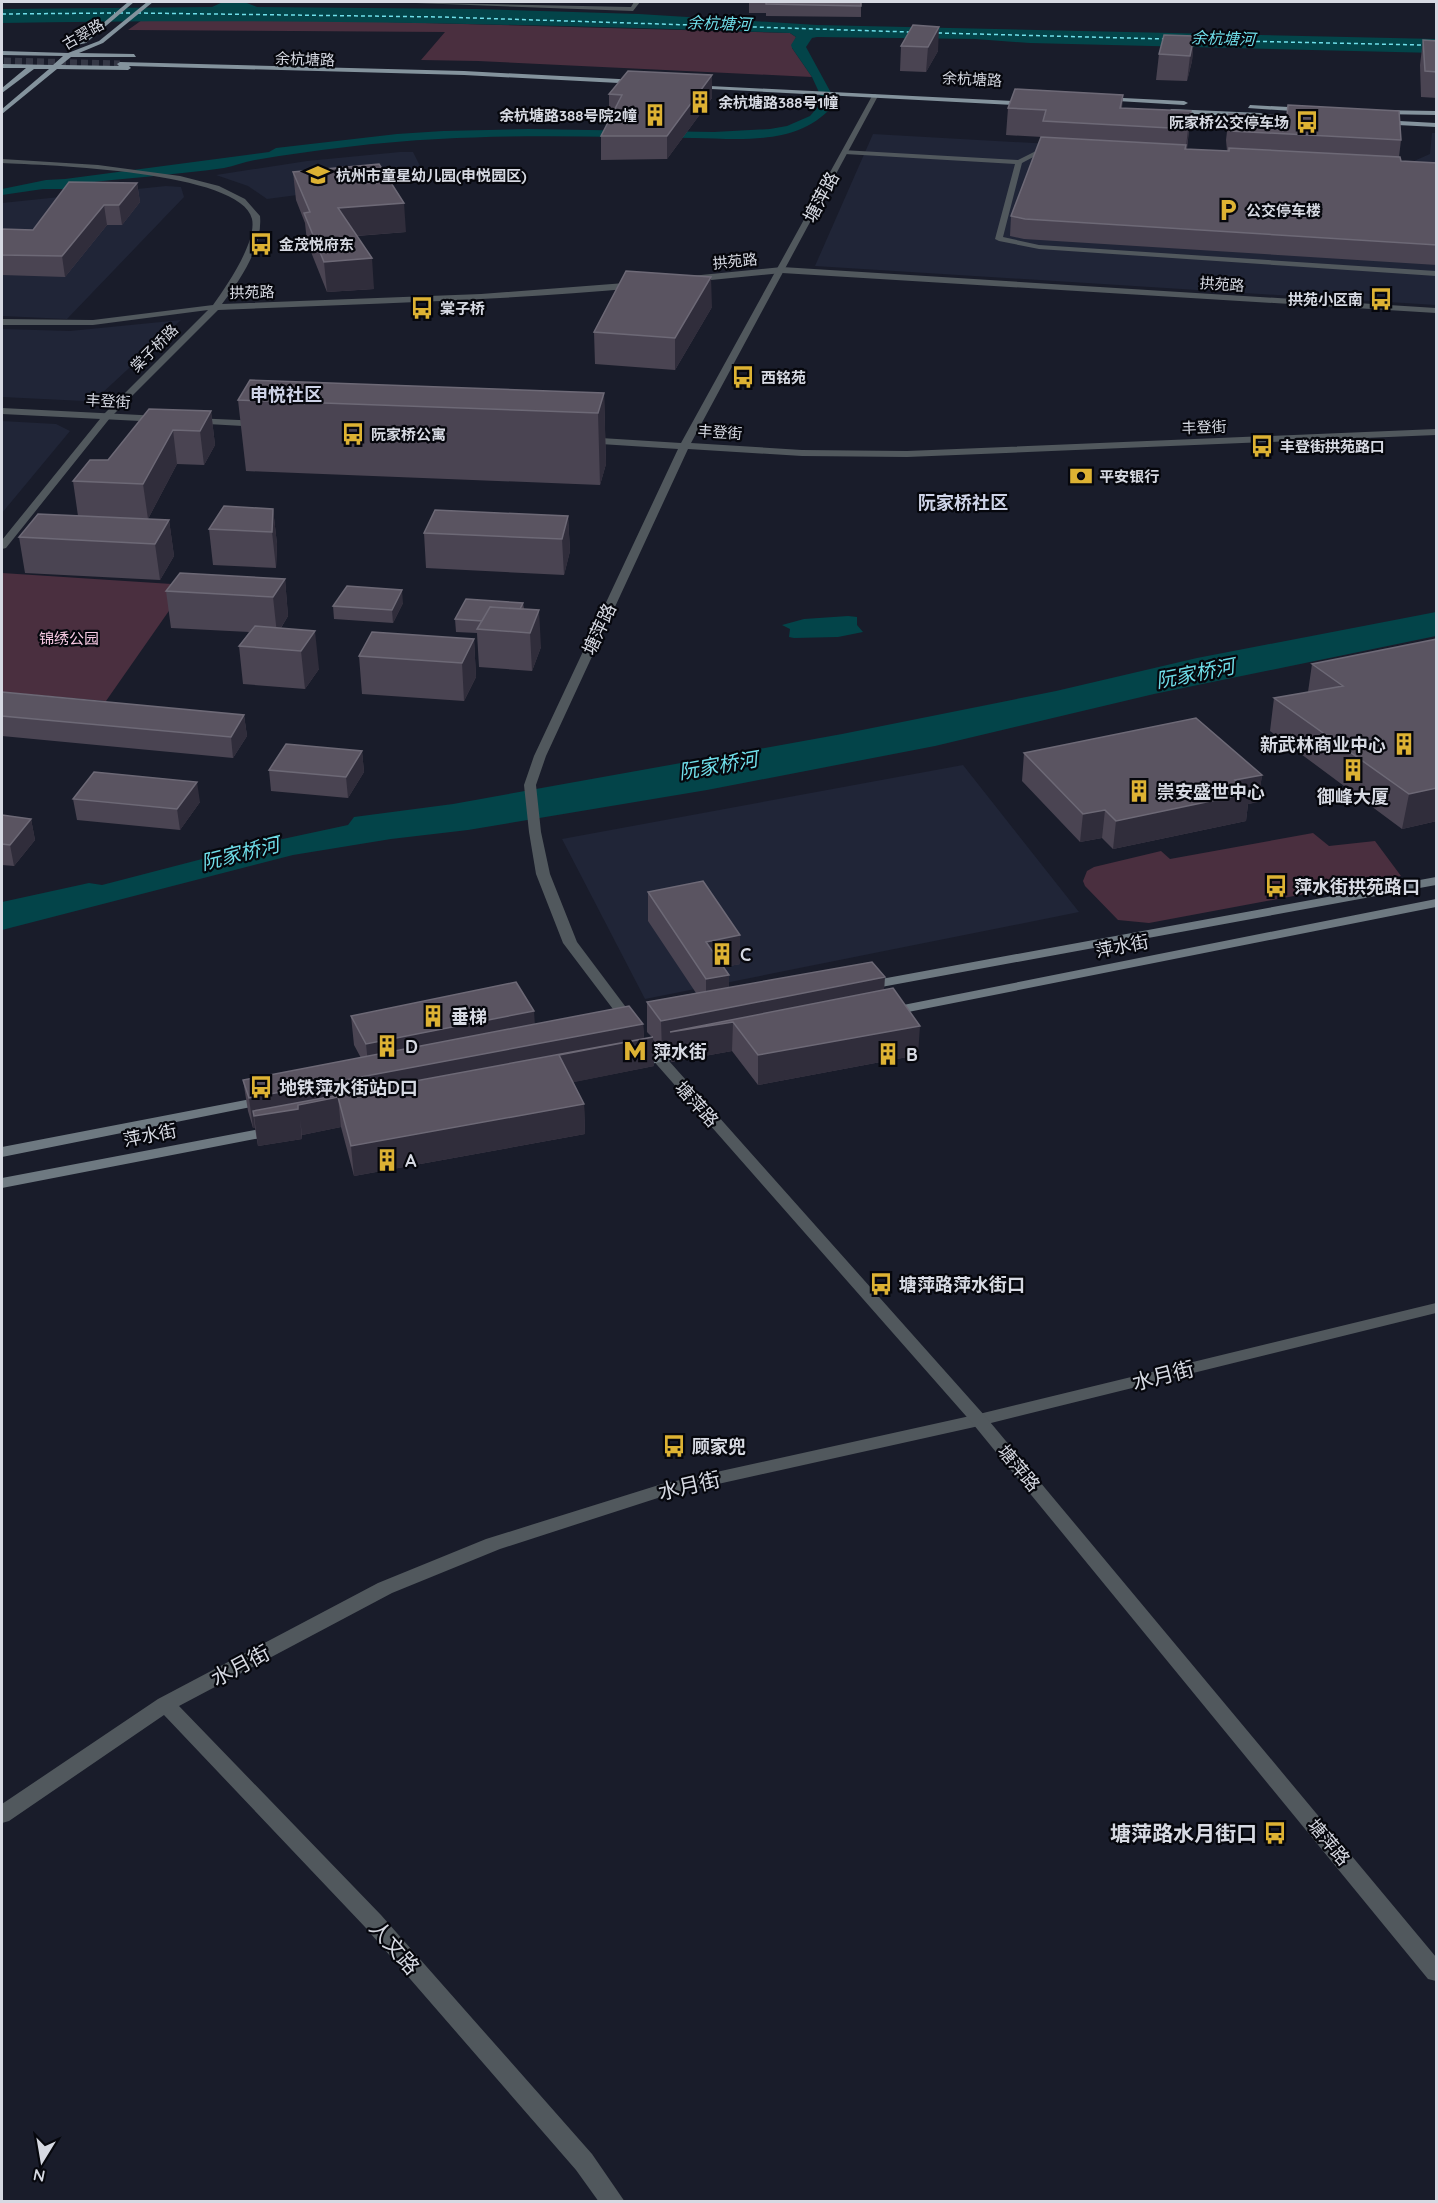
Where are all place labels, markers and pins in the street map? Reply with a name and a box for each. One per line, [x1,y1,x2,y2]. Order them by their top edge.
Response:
building icon: 余杭塘路388号1幢 [687,89,713,115]
place label: 余杭塘路388号1幢 [718,93,838,112]
building icon: 余杭塘路388号院2幢 [642,102,668,128]
place label: 余杭塘路388号院2幢 [499,106,637,125]
bus stop icon: 阮家桥公交停车场 [1294,109,1320,135]
place label: 阮家桥公交停车场 [1169,113,1289,132]
school or university icon: 杭州市童星幼儿园(申悦园区) [305,162,331,188]
place label: 杭州市童星幼儿园(申悦园区) [336,166,527,185]
parking icon: 公交停车楼 [1215,197,1241,223]
place label: 公交停车楼 [1246,201,1321,220]
bus stop icon: 金茂悦府东 [248,231,274,257]
place label: 金茂悦府东 [279,235,354,254]
bus stop icon: 拱苑小区南 [1368,286,1394,312]
place label: 拱苑小区南 [1288,290,1363,309]
bus stop icon: 棠子桥 [409,295,435,321]
place label: 棠子桥 [440,299,485,318]
bus stop icon: 西铭苑 [730,364,756,390]
place label: 西铭苑 [761,368,806,387]
bus stop icon: 阮家桥公寓 [340,421,366,447]
place label: 阮家桥公寓 [371,425,446,444]
bus stop icon: 丰登街拱苑路口 [1249,433,1275,459]
place label: 丰登街拱苑路口 [1280,437,1385,456]
bank icon: 平安银行 [1068,463,1094,489]
place label: 平安银行 [1099,467,1159,486]
building icon: 新武林商业中心 [1391,731,1417,757]
place label: 新武林商业中心 [1260,733,1386,756]
building icon: 御峰大厦 [1340,757,1366,783]
building icon: 崇安盛世中心 [1126,778,1152,804]
place label: 崇安盛世中心 [1157,780,1265,803]
place label: 御峰大厦 [1316,785,1389,808]
bus stop icon: 萍水街拱苑路口 [1263,873,1289,899]
place label: 萍水街拱苑路口 [1294,875,1420,898]
building icon: C [709,941,735,967]
place label: C [740,943,751,966]
building icon: 垂梯 [420,1003,446,1029]
place label: 垂梯 [451,1005,487,1028]
building icon: D [374,1033,400,1059]
place label: D [405,1035,418,1058]
metro station icon: 萍水街 [622,1038,648,1064]
place label: 萍水街 [653,1040,707,1063]
building icon: B [875,1041,901,1067]
place label: B [906,1043,918,1066]
bus stop icon: 地铁萍水街站D口 [248,1074,274,1100]
place label: 地铁萍水街站D口 [279,1076,418,1099]
building icon: A [374,1147,400,1173]
place label: A [405,1149,417,1172]
bus stop icon: 塘萍路萍水街口 [868,1271,894,1297]
place label: 塘萍路萍水街口 [899,1273,1025,1296]
bus stop icon: 顾家兜 [661,1433,687,1459]
place label: 顾家兜 [692,1435,746,1458]
place label: 塘萍路水月街口 [1110,1820,1257,1846]
bus stop icon: 塘萍路水月街口 [1262,1820,1288,1846]

